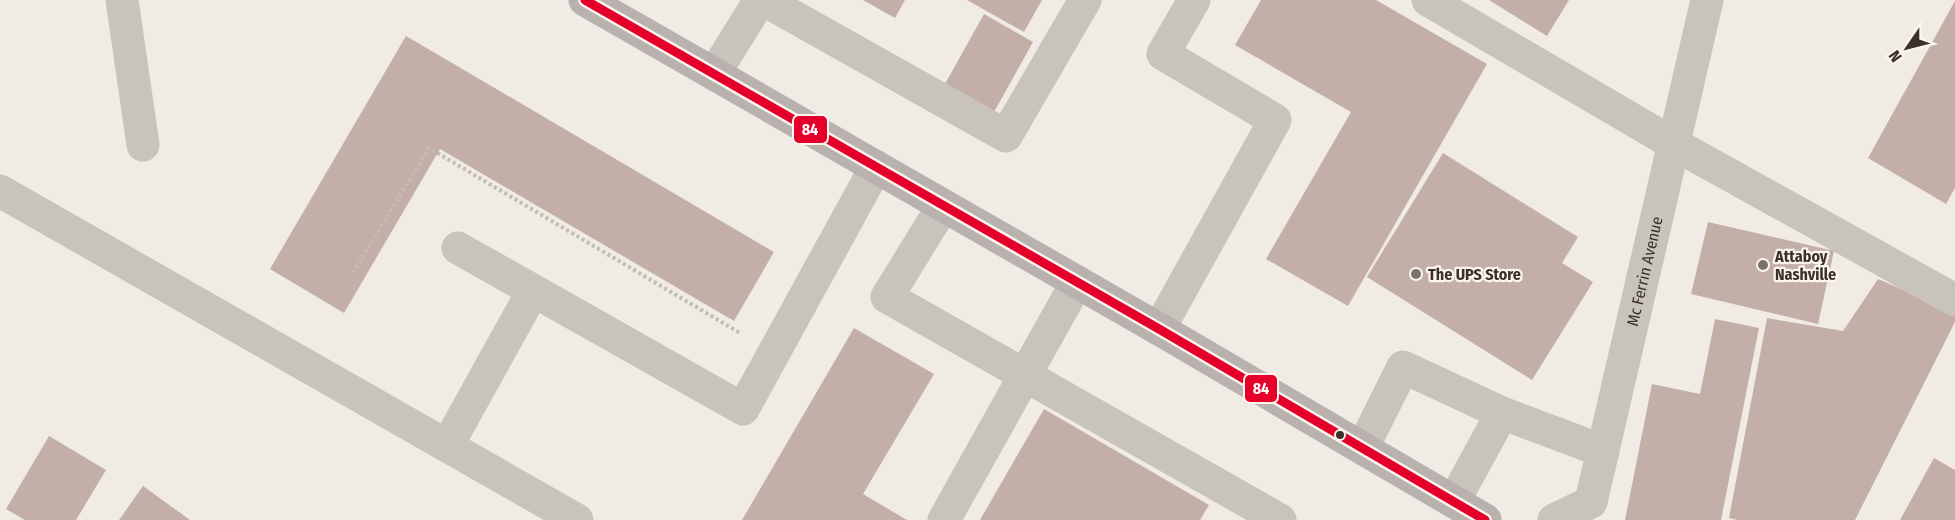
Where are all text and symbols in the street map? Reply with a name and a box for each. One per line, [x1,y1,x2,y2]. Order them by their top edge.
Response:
north arrow [1877,18,1937,78]
text: N [1885,47,1906,66]
line badge: 84 [793,115,828,144]
text: 84 [802,120,818,139]
street label: Mc Ferrin Avenue [1622,214,1666,328]
place label: Attaboy Nashville [1774,247,1836,284]
marker: Attaboy Nashville [1756,258,1770,272]
place label: The UPS Store [1428,265,1521,284]
marker: The UPS Store [1409,267,1423,281]
line badge: 84 [1244,374,1278,403]
text: 84 [1253,379,1269,398]
unlabelled marker [1334,429,1346,441]

